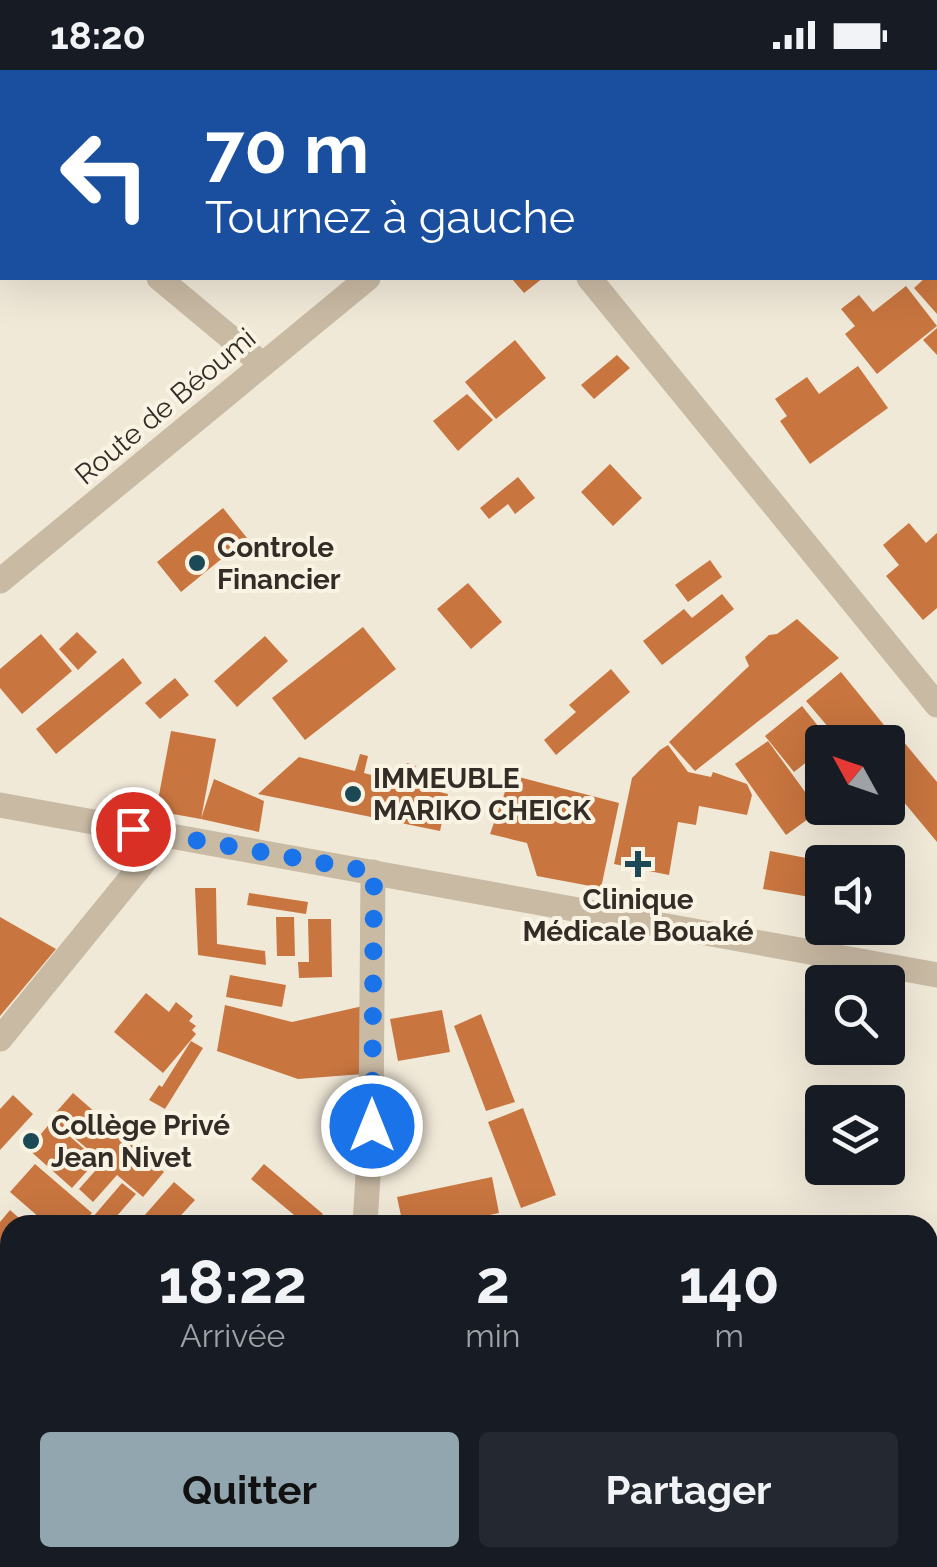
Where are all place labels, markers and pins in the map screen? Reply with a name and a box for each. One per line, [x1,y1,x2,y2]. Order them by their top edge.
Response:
place label: Controle Financier [217,531,341,596]
marker: Controle Financier [186,552,208,574]
place label: IMMEUBLE MARIKO CHEICK [373,762,592,827]
marker: IMMEUBLE MARIKO CHEICK [342,783,364,805]
pin [91,787,176,872]
marker: Clinique Médicale Bouaké [625,851,651,877]
place label: Clinique Médicale Bouaké [522,883,754,948]
place label: Collège Privé Jean Nivet [51,1109,230,1174]
marker: Collège Privé Jean Nivet [20,1130,42,1152]

